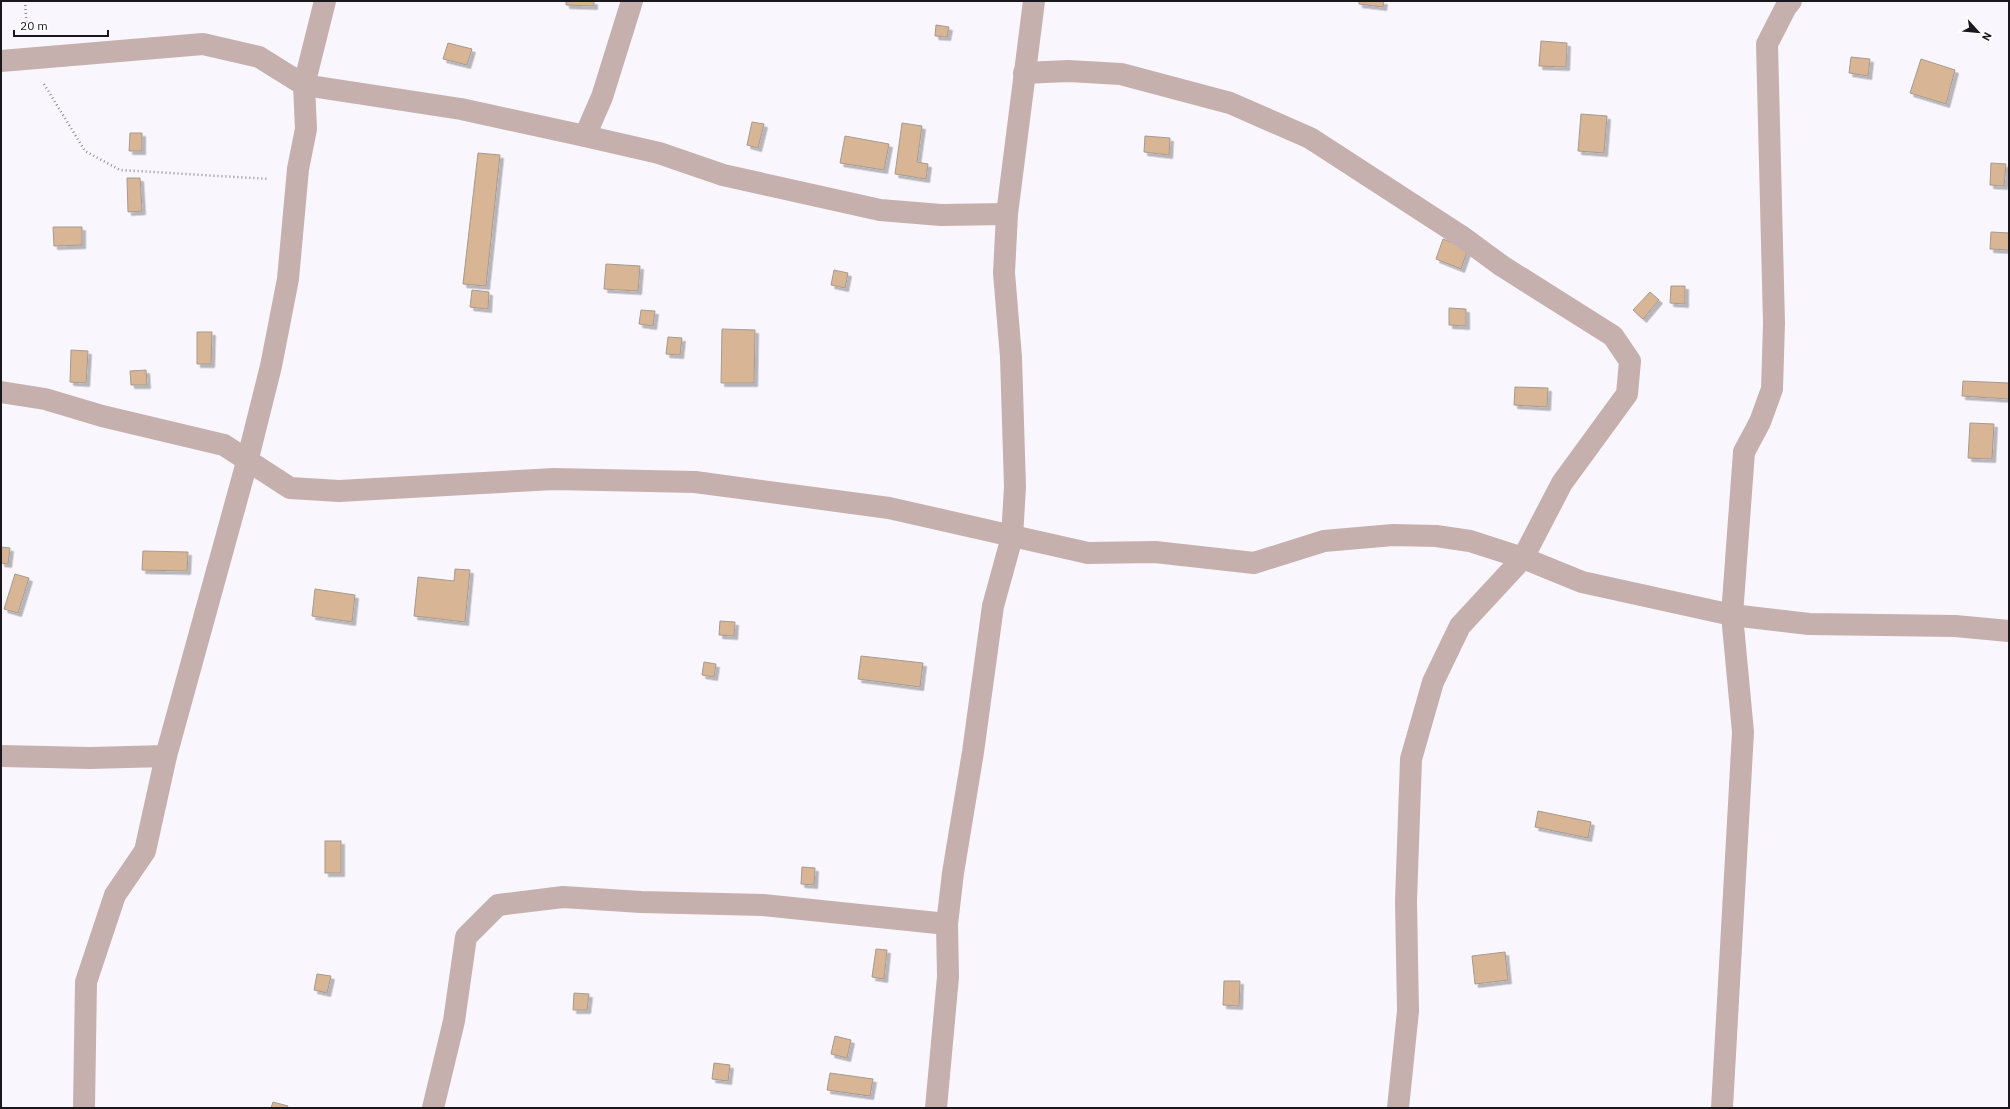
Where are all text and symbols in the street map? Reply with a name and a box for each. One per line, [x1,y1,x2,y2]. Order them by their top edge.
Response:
scale bar [14,12,108,38]
north arrow [1958,12,1998,52]
text: 20 m [20,18,48,33]
text: N [1979,30,1995,43]

